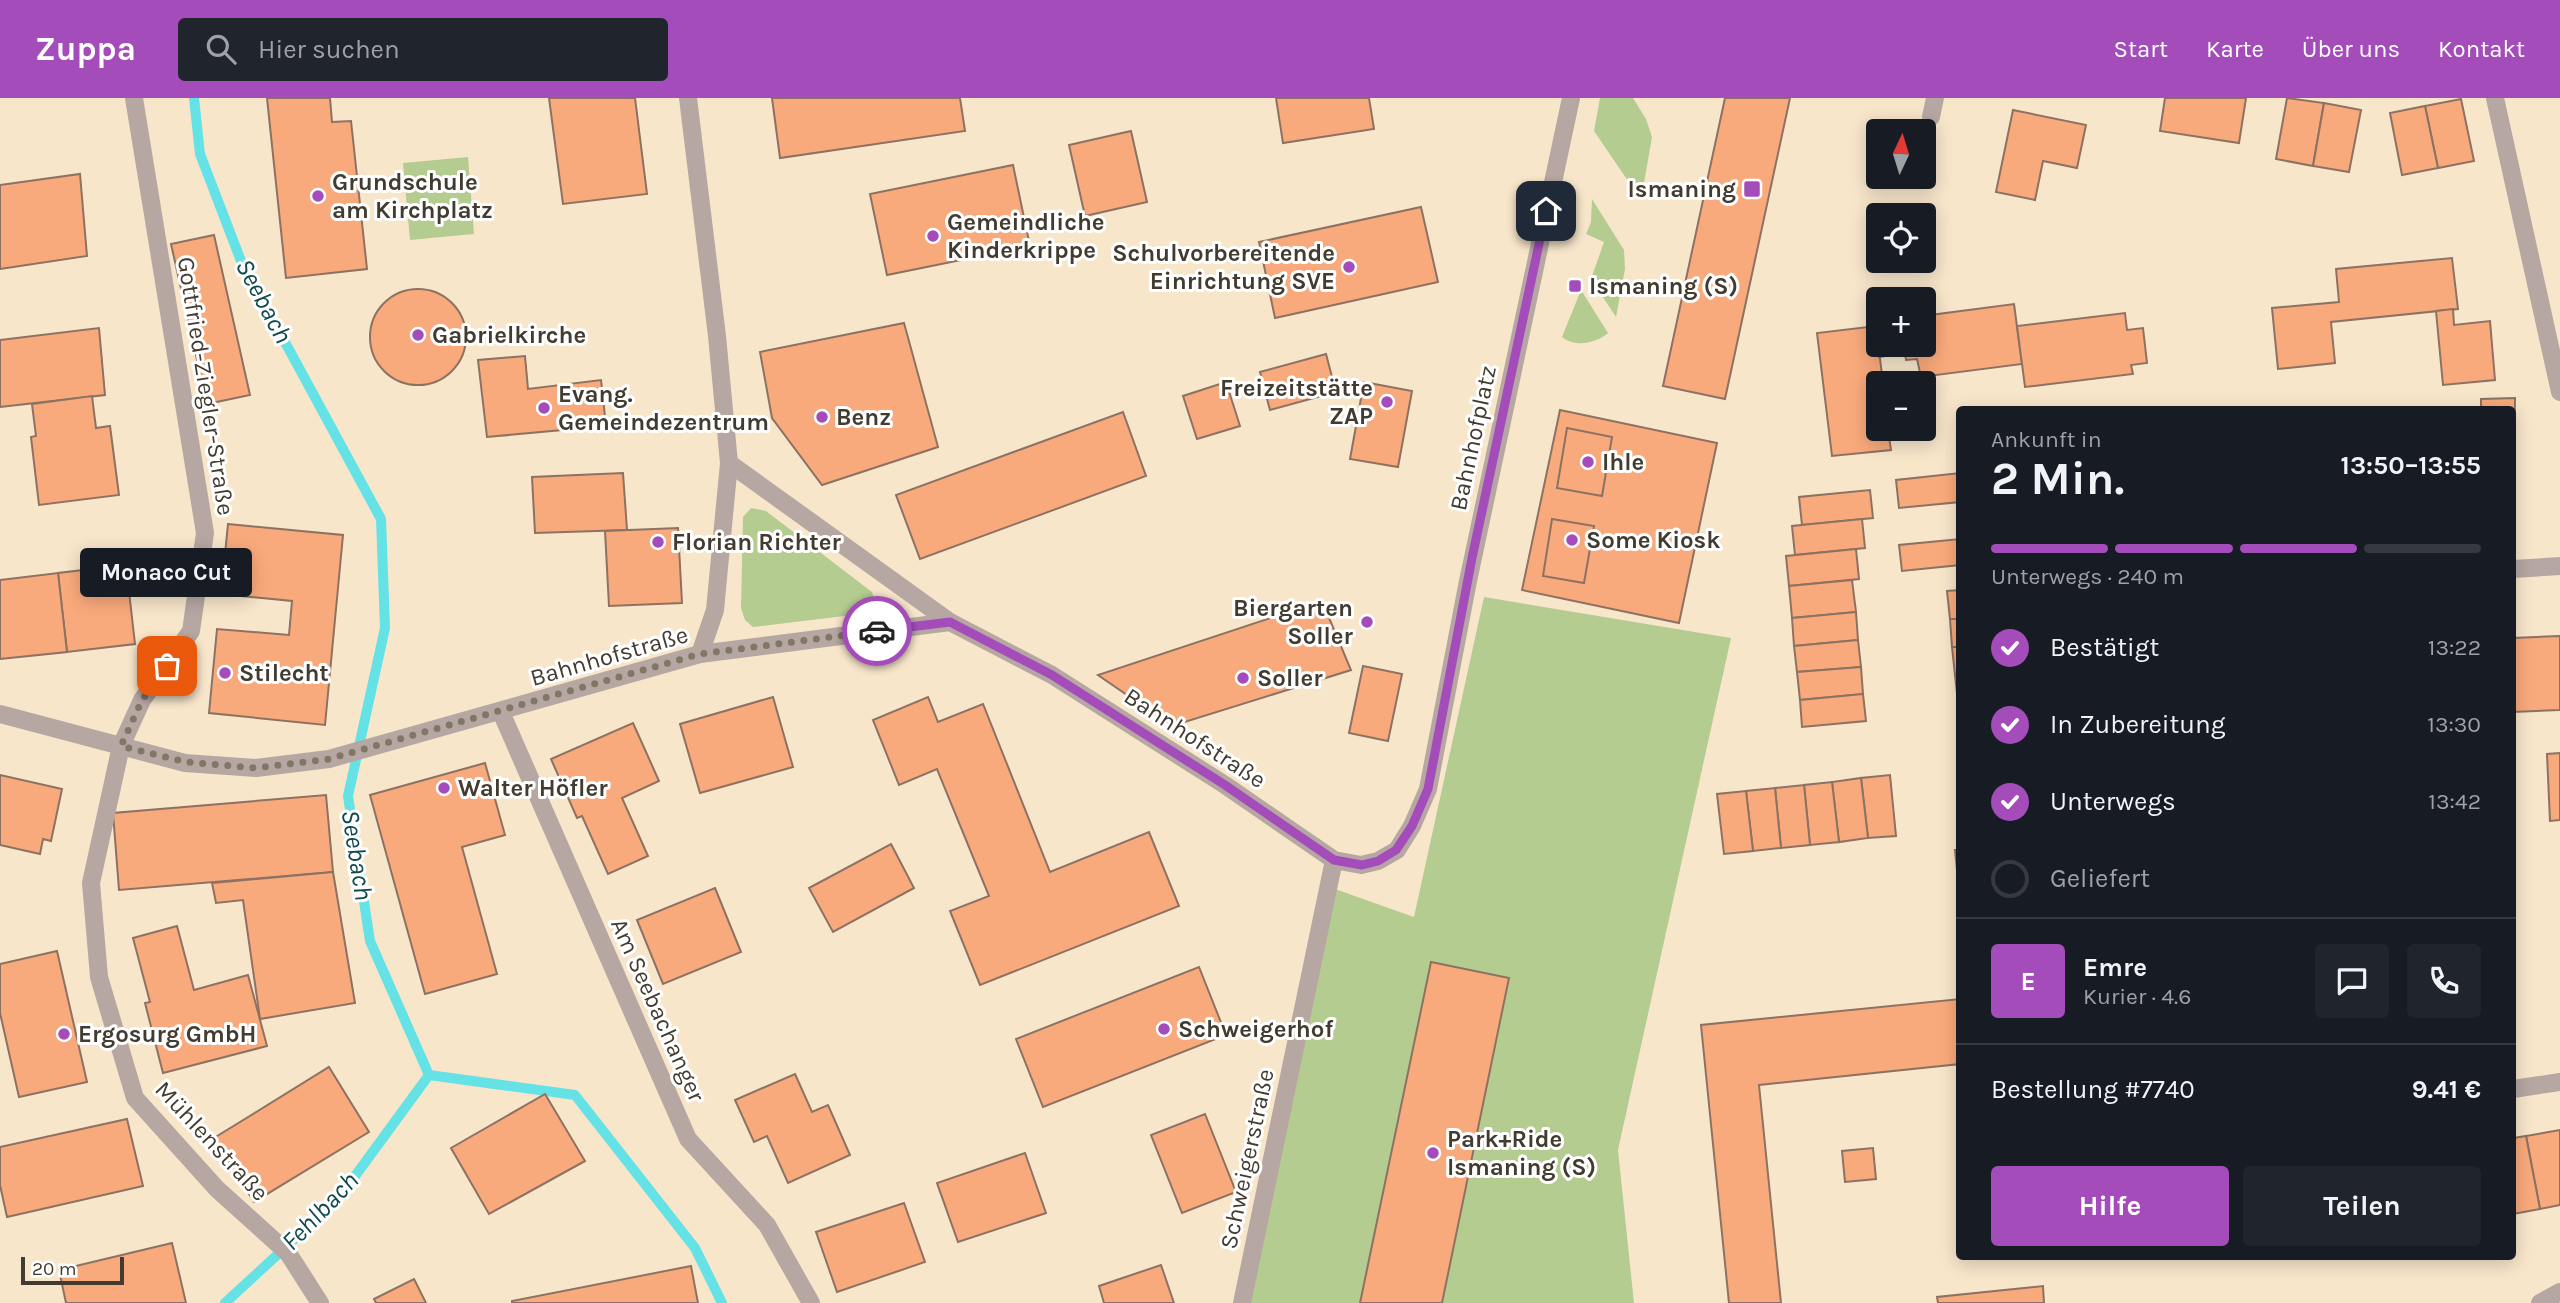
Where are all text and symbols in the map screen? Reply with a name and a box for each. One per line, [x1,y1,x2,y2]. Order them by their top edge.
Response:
search box [178,18,668,81]
text: Zuppa [35,30,136,68]
icon: search [202,30,240,68]
text: Hier suchen [258,34,400,65]
text: Start [2114,35,2168,63]
text: Karte [2206,35,2264,63]
text: Über uns [2302,35,2400,63]
text: Kontakt [2438,35,2525,63]
north arrow [1866,119,1936,189]
map controls [1866,119,1936,441]
place label: Grundschule am Kirchplatz [332,168,493,224]
place label: Ismaning [1627,175,1736,203]
marker: Ismaning [1742,179,1762,199]
pin [1516,181,1576,241]
marker: Grundschule am Kirchplatz [310,188,326,204]
icon: home [1527,192,1565,230]
button: locate [1866,203,1936,273]
place label: Gemeindliche Kinderkrippe [947,208,1105,264]
marker: Gemeindliche Kinderkrippe [925,228,941,244]
place label: Schulvorbereitende Einrichtung SVE [1112,239,1335,295]
water label: Seebach [229,253,299,349]
street label: Gottfried-Ziegler-Straße [172,255,240,517]
marker: Schulvorbereitende Einrichtung SVE [1341,259,1357,275]
place label: Ismaning (S) [1589,272,1738,300]
marker: Ismaning (S) [1567,278,1583,294]
button: + [1866,287,1936,357]
place label: Gabrielkirche [432,321,586,349]
marker: Gabrielkirche [410,327,426,343]
street label: Bahnhofplatz [1444,363,1502,513]
button: − [1866,371,1936,441]
place label: Freizeitstätte ZAP [1220,374,1373,430]
place label: Evang. Gemeindezentrum [558,380,769,436]
marker: Freizeitstätte ZAP [1379,394,1395,410]
marker: Evang. Gemeindezentrum [536,400,552,416]
place label: Benz [836,403,891,431]
marker: Benz [814,409,830,425]
text: Ankunft in [1991,426,2102,453]
place label: Ihle [1602,448,1644,476]
text: 13:50–13:55 [2341,450,2481,481]
text: 2 Min. [1991,452,2124,506]
marker: Ihle [1580,454,1596,470]
place label: Some Kiosk [1586,526,1720,554]
place label: Florian Richter [672,528,842,556]
marker: Some Kiosk [1564,532,1580,548]
marker: Florian Richter [650,534,666,550]
callout: Monaco Cut [81,547,253,596]
text: Monaco Cut [101,559,231,586]
text: Unterwegs · 240 m [1991,563,2184,590]
place label: Biergarten Soller [1233,594,1354,650]
courier [842,596,912,666]
icon: car [858,612,896,650]
marker: Biergarten Soller [1359,614,1375,630]
street label: Bahnhofstraße [527,620,691,692]
icon: check [1991,629,2029,667]
text: Bestätigt [2050,632,2159,663]
text: 13:22 [2428,634,2481,661]
pin [137,636,197,696]
icon: bag [148,647,186,685]
place label: Stilecht [239,659,329,687]
place label: Soller [1257,664,1323,692]
marker: Stilecht [217,665,233,681]
marker: Soller [1235,670,1251,686]
street label: Bahnhofstraße [1119,682,1271,794]
icon: check [1991,706,2029,744]
text: In Zubereitung [2050,709,2225,740]
text: 13:30 [2427,711,2481,738]
place label: Walter Höfler [458,774,608,802]
marker: Walter Höfler [436,780,452,796]
icon: check [1991,783,2029,821]
text: Unterwegs [2050,786,2176,817]
text: 13:42 [2428,788,2481,815]
water label: Seebach [335,808,379,902]
text: Geliefert [2050,863,2150,894]
street label: Am Seebachanger [605,914,711,1106]
button: chat [2315,944,2389,1018]
button: phone [2407,944,2481,1018]
text: Emre [2083,952,2147,983]
text: E [2020,966,2036,997]
text: Kurier · 4.6 [2083,983,2191,1010]
place label: Schweigerhof [1178,1015,1333,1043]
place label: Ergosurg GmbH [78,1020,257,1048]
marker: Schweigerhof [1156,1021,1172,1037]
marker: Ergosurg GmbH [56,1026,72,1042]
street label: Schweigerstraße [1214,1066,1280,1252]
text: Bestellung #7740 [1991,1074,2195,1105]
text: 9.41 € [2412,1074,2481,1105]
street label: Mühlenstraße [149,1075,275,1207]
place label: Park+Ride Ismaning (S) [1447,1125,1596,1181]
marker: Park+Ride Ismaning (S) [1425,1145,1441,1161]
water label: Fehlbach [275,1165,365,1257]
button: Hilfe [1991,1166,2229,1246]
button: Teilen [2243,1166,2481,1246]
scale bar [21,1254,124,1286]
text: 20 m [32,1258,77,1280]

